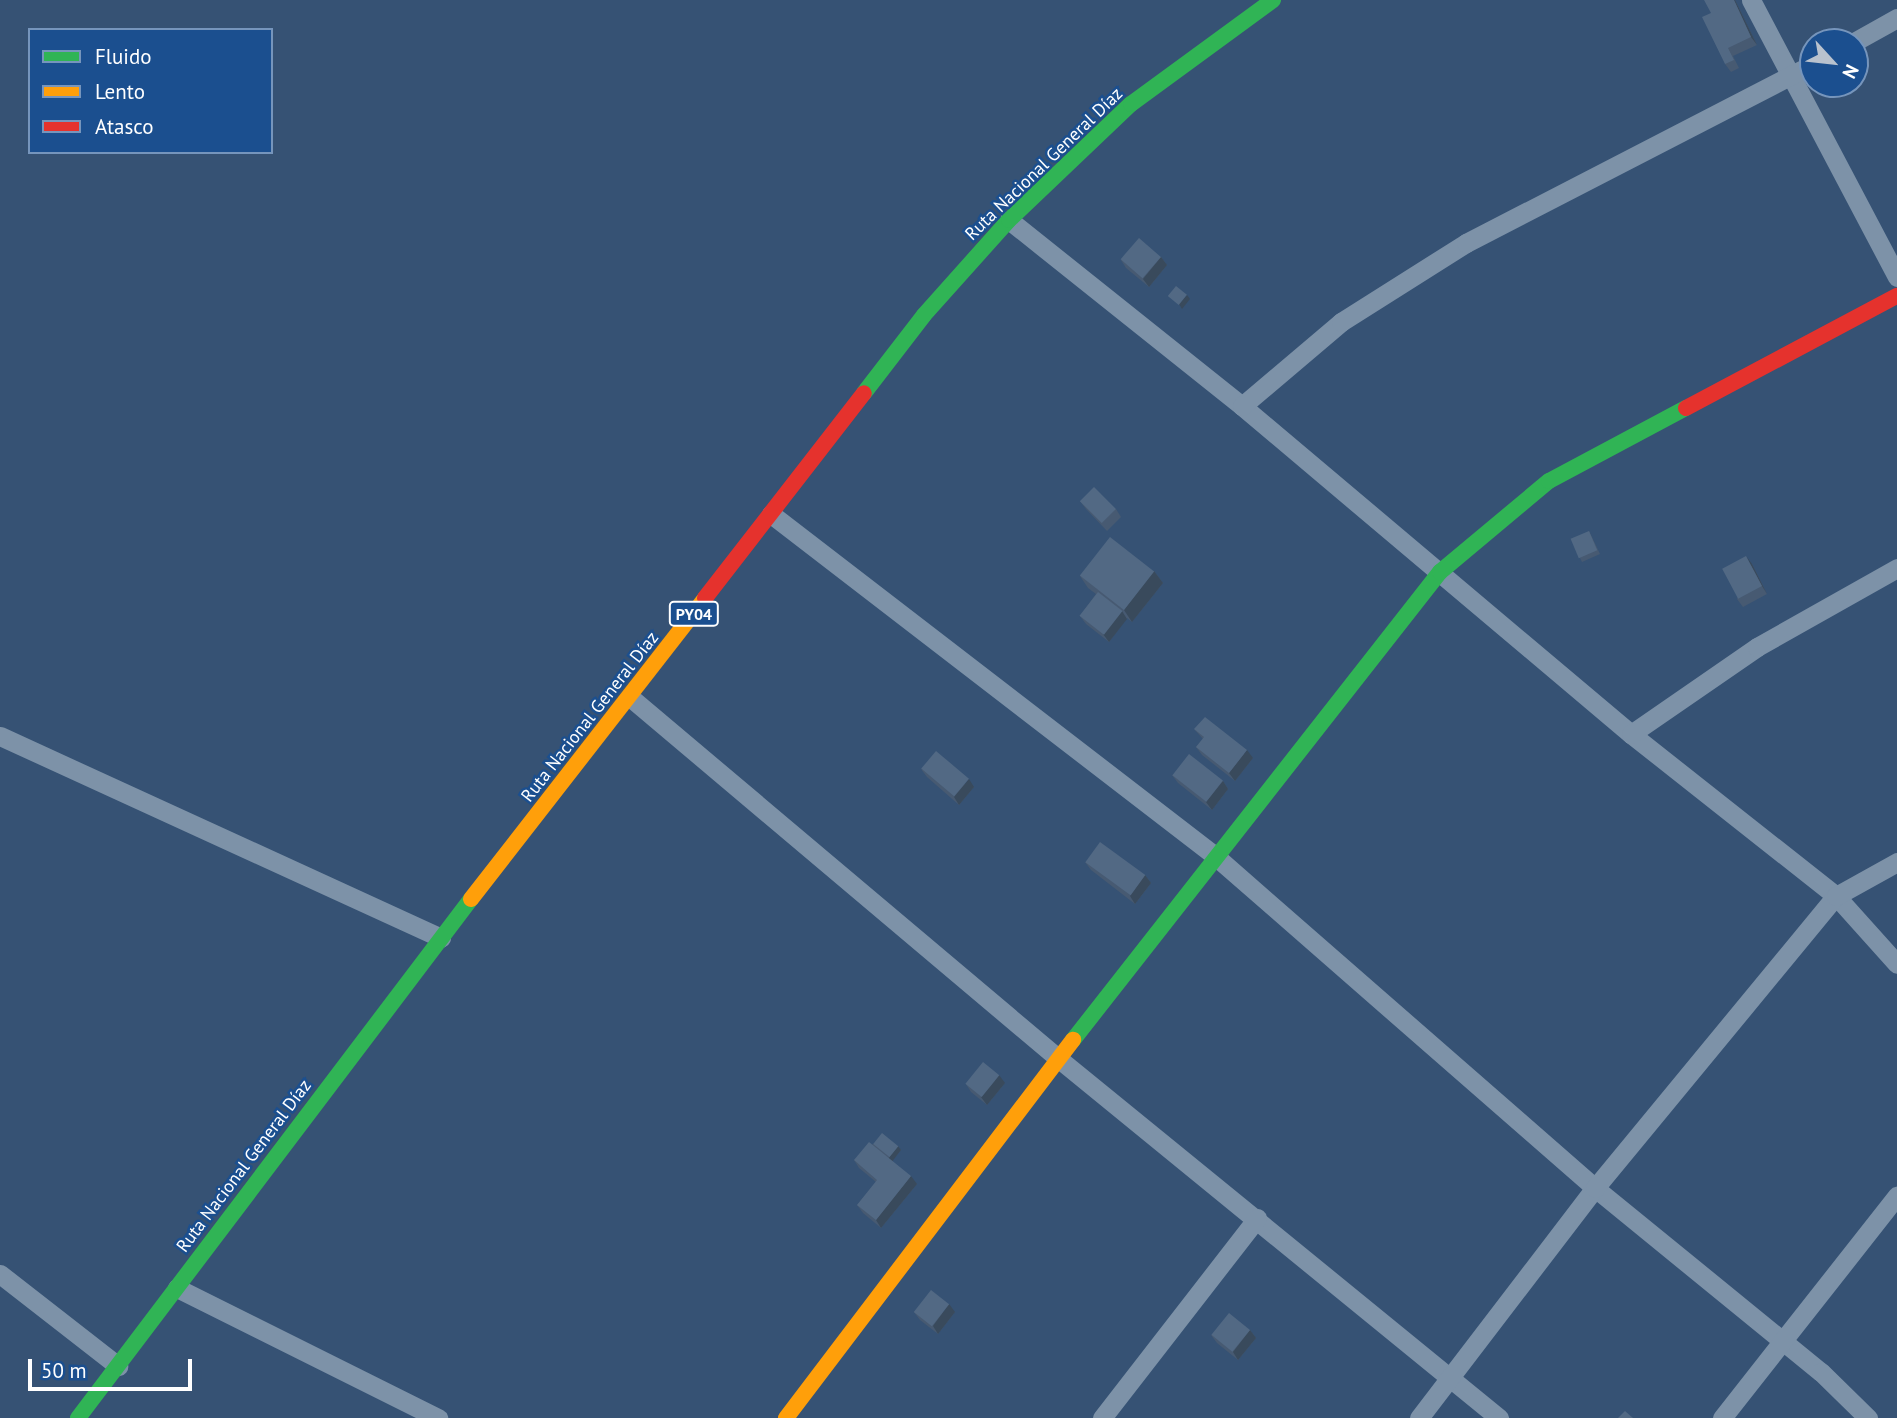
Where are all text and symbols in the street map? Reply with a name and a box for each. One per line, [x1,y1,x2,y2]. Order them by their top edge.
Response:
legend [28,28,273,154]
north arrow [1799,28,1869,98]
text: Fluido [95,43,152,70]
text: N [1837,61,1864,83]
text: Lento [95,78,145,105]
street label: Ruta Nacional General Díaz [961,83,1127,245]
text: Atasco [95,113,154,140]
road number: PY04 [668,601,720,626]
street label: Ruta Nacional General Díaz [517,627,663,807]
street label: Ruta Nacional General Díaz [172,1075,316,1257]
scale bar [32,1344,196,1388]
text: 50 m [41,1357,87,1384]

